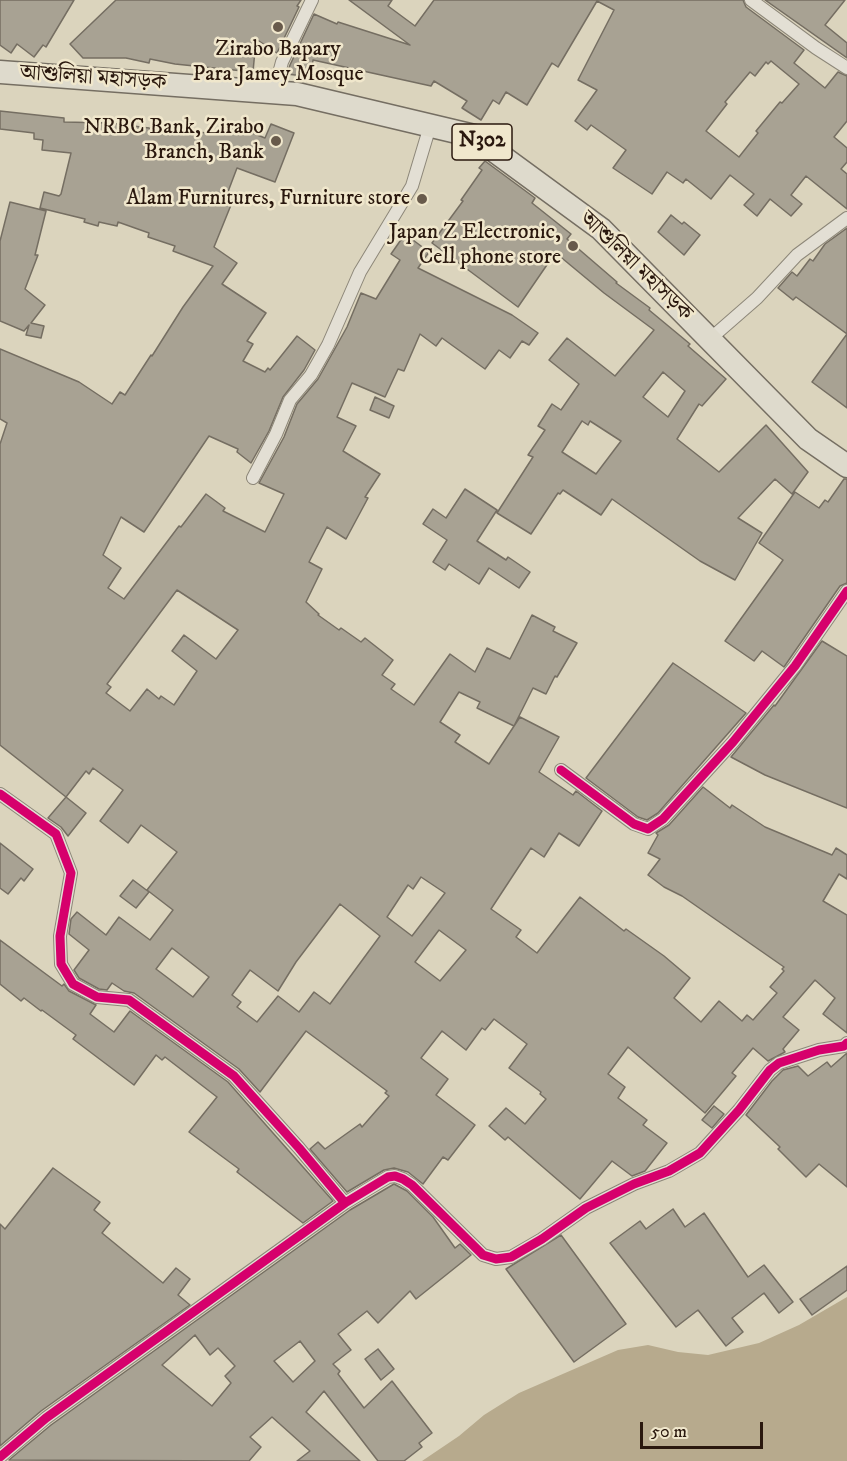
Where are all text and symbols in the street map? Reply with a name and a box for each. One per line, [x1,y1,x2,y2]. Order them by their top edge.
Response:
marker: Zirabo Bapary Para Jamey Mosque [271,20,285,34]
place label: Zirabo Bapary Para Jamey Mosque [192,37,364,88]
street label: আশুলিয়া মহাসড়ক [19,61,167,97]
place label: NRBC Bank, Zirabo Branch, Bank [83,115,264,166]
road number: N302 [452,124,512,160]
marker: NRBC Bank, Zirabo Branch, Bank [269,134,283,148]
place label: Alam Furnitures, Furniture store [126,186,410,212]
marker: Alam Furnitures, Furniture store [415,192,429,206]
street label: আশুলিয়া মহাসড়ক [573,207,697,327]
place label: Japan Z Electronic, Cell phone store [389,220,561,272]
marker: Japan Z Electronic, Cell phone store [566,239,580,253]
scale bar [643,1410,766,1448]
text: 50 m [651,1421,687,1443]

